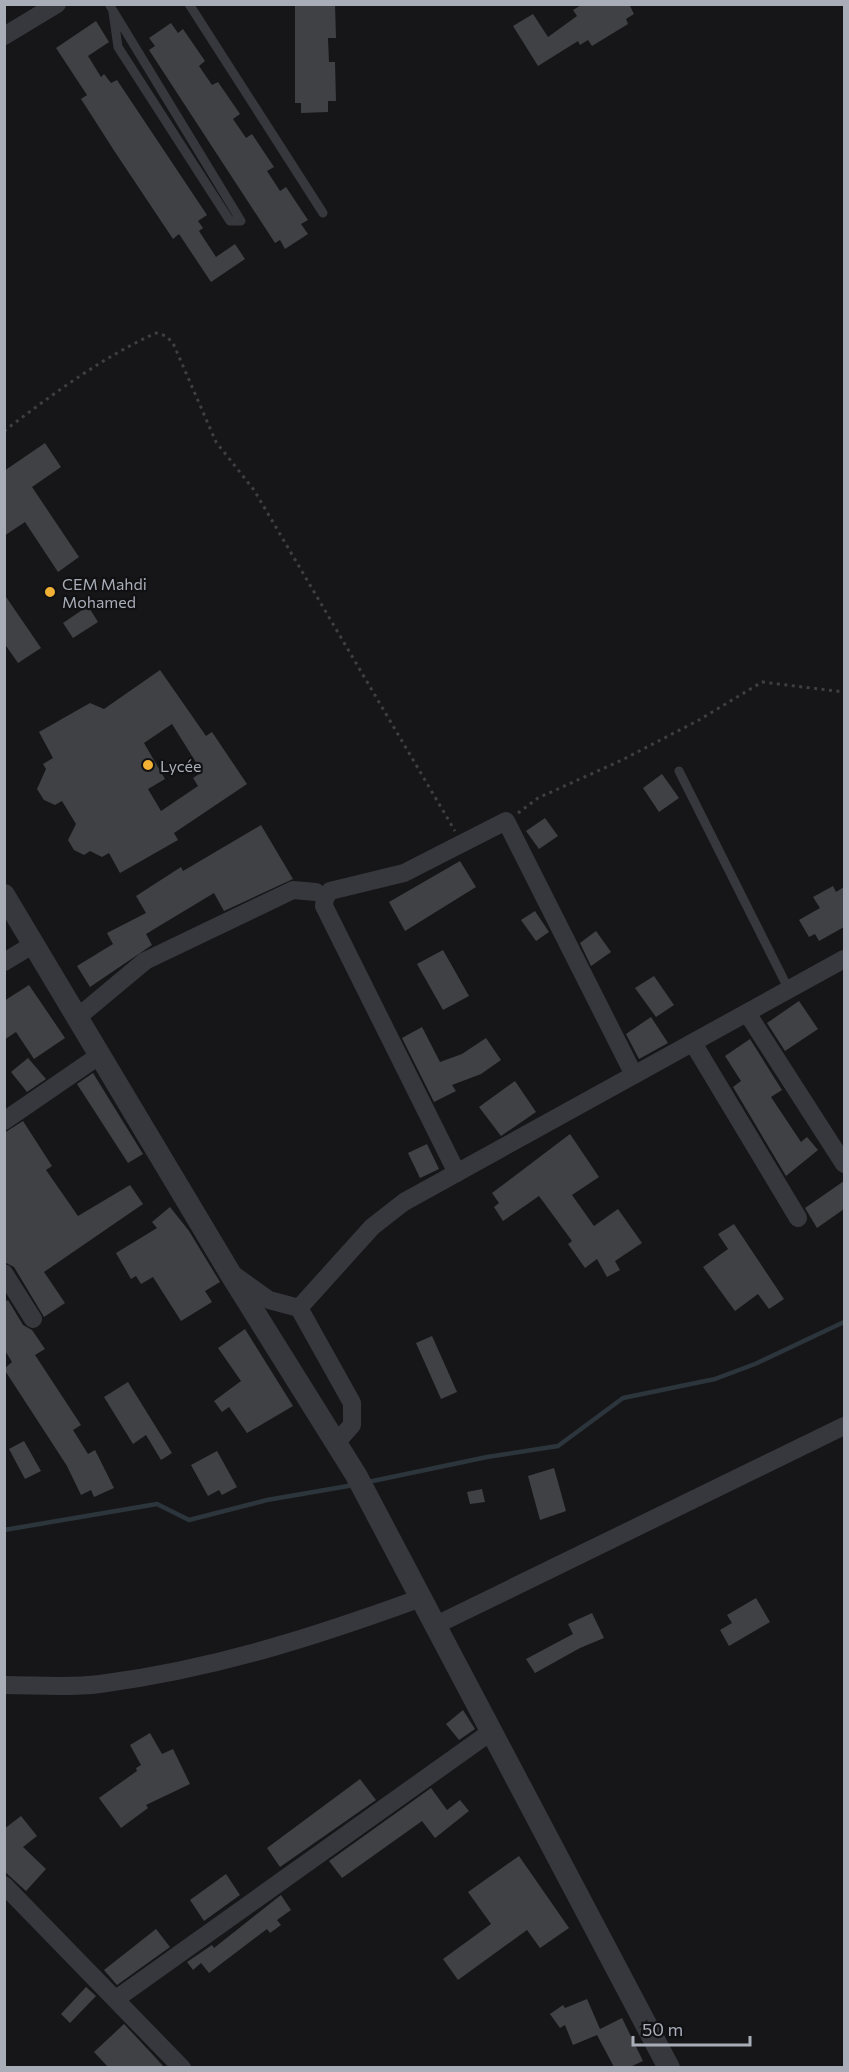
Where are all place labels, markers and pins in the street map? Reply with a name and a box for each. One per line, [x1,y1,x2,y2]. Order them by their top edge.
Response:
place label: CEM Mahdi Mohamed [62,574,147,611]
marker: CEM Mahdi Mohamed [43,585,57,599]
place label: Lycée [160,756,202,775]
marker: Lycée [141,758,155,772]

